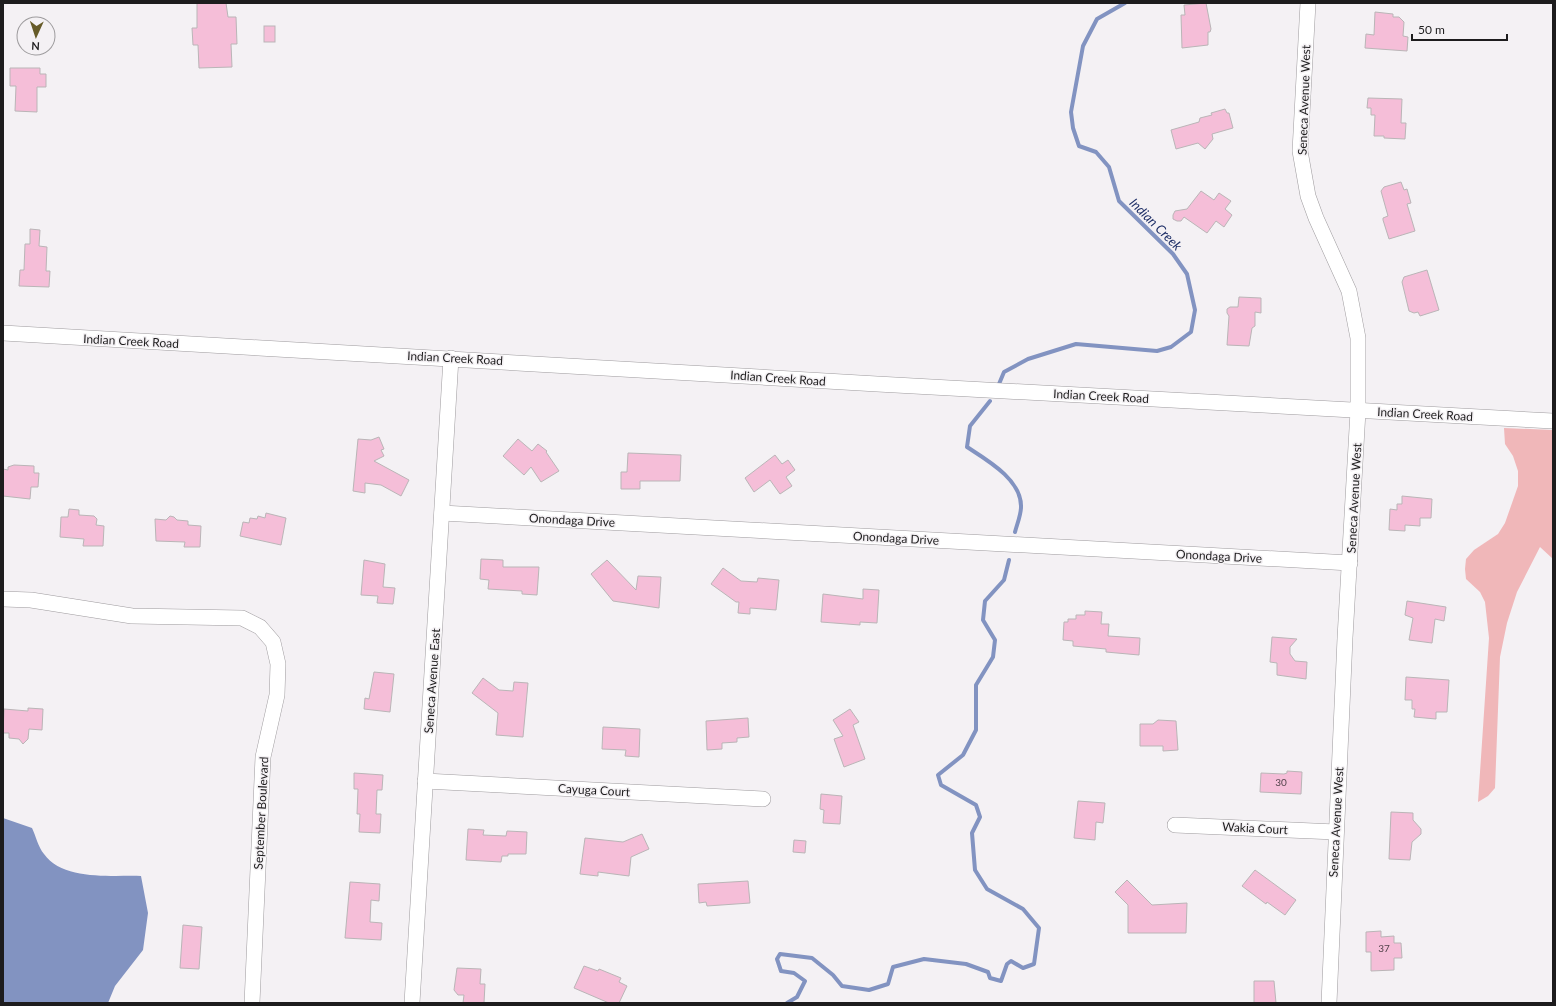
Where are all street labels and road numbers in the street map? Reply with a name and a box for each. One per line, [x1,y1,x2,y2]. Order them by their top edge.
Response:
street label: Seneca Avenue West [1295,44,1313,155]
street label: Indian Creek Road [83,331,179,351]
street label: Indian Creek Road [407,348,503,368]
street label: Indian Creek Road [730,367,826,389]
street label: Indian Creek Road [1053,386,1149,406]
street label: Indian Creek Road [1377,404,1473,424]
street label: Seneca Avenue West [1344,442,1364,554]
street label: Onondaga Drive [529,510,615,530]
street label: Onondaga Drive [853,528,939,548]
street label: Onondaga Drive [1176,546,1262,566]
street label: Seneca Avenue East [421,627,443,734]
street label: September Boulevard [251,756,271,870]
street label: Seneca Avenue West [1326,766,1346,878]
street label: Cayuga Court [558,781,631,799]
street label: Wakia Court [1222,819,1289,837]

